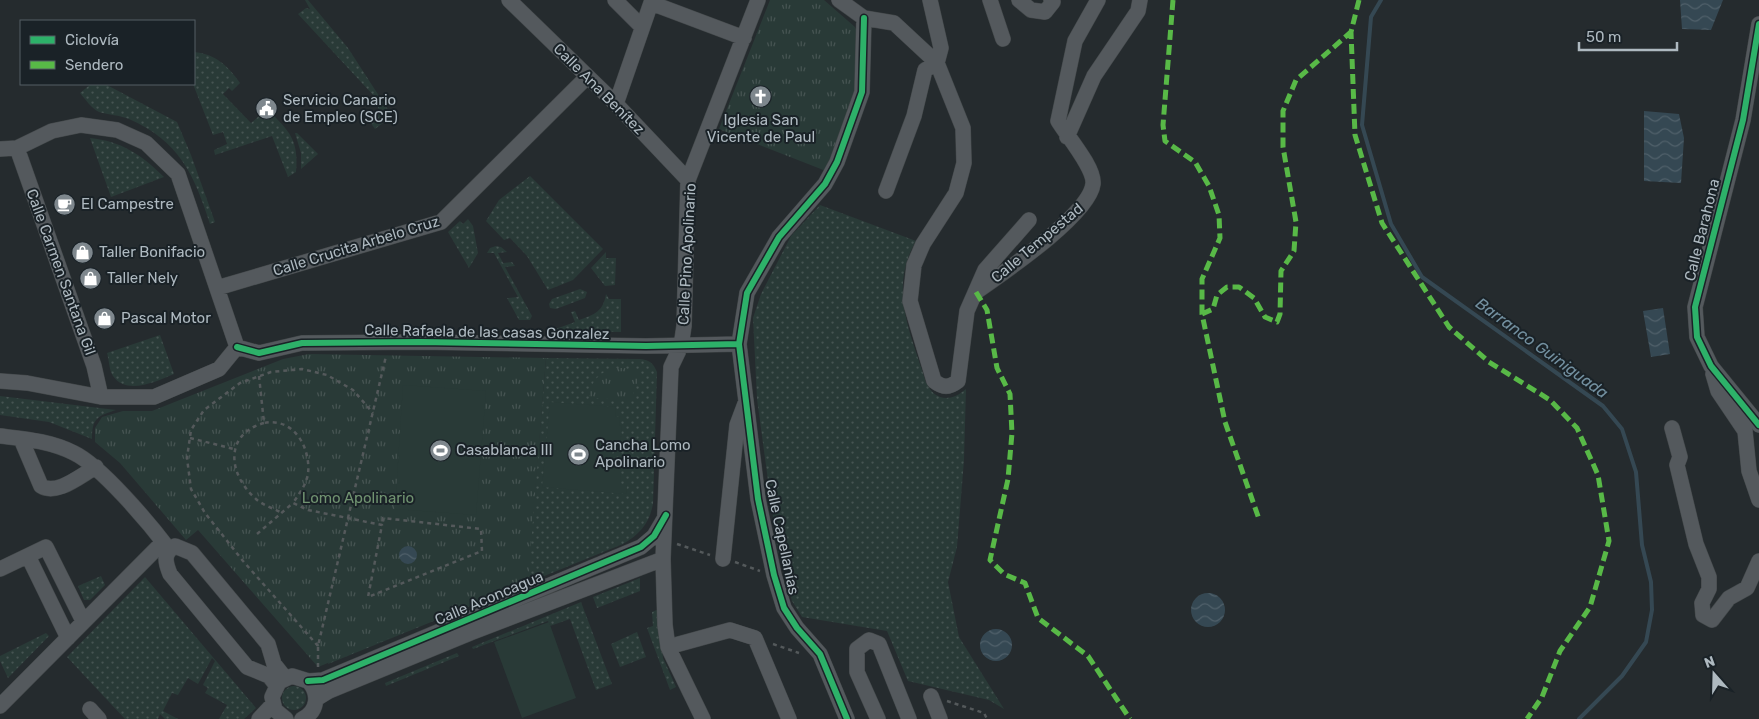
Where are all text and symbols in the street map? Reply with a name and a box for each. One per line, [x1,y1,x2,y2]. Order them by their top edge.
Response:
legend [20,20,195,85]
scale bar [1579,20,1676,52]
text: 50 m [1586,28,1621,46]
text: Ciclovía [65,31,119,49]
street label: Calle Ana Benítez [550,40,649,139]
text: Sendero [65,56,123,74]
church icon: Iglesia San Vicente de Paul [749,85,773,109]
place label: Servicio Canario de Empleo (SCE) [283,91,398,126]
public building icon: Servicio Canario de Empleo (SCE) [255,97,279,121]
place label: Iglesia San Vicente de Paul [707,111,815,146]
street label: Calle Barahona [1681,177,1723,283]
street label: Calle Pino Apolinario [674,183,700,325]
street label: Calle Carmen Santana Gil [23,187,99,357]
cafe icon: El Campestre [53,192,77,216]
place label: El Campestre [81,195,174,213]
street label: Calle Tempestad [987,199,1087,287]
street label: Calle Crucita Arbelo Cruz [271,212,442,280]
shop icon: Taller Bonifacio [71,240,95,264]
place label: Taller Bonifacio [99,243,205,261]
shop icon: Taller Nely [79,266,103,290]
place label: Taller Nely [107,269,178,287]
water label: Barranco Guiniguada [1472,294,1612,402]
shop icon: Pascal Motor [93,306,117,330]
place label: Pascal Motor [121,309,211,327]
street label: Calle Rafaela de las casas Gonzalez [364,321,610,343]
place label: Cancha Lomo Apolinario [595,436,691,471]
sports icon: Casablanca III [428,438,452,462]
place label: Casablanca III [456,441,553,459]
sports icon: Cancha Lomo Apolinario [567,442,591,466]
street label: Calle Capellanías [761,478,803,597]
park label: Lomo Apolinario [302,489,414,507]
street label: Calle Aconcagua [432,567,546,629]
north arrow [1689,649,1739,699]
text: N [1702,653,1717,672]

